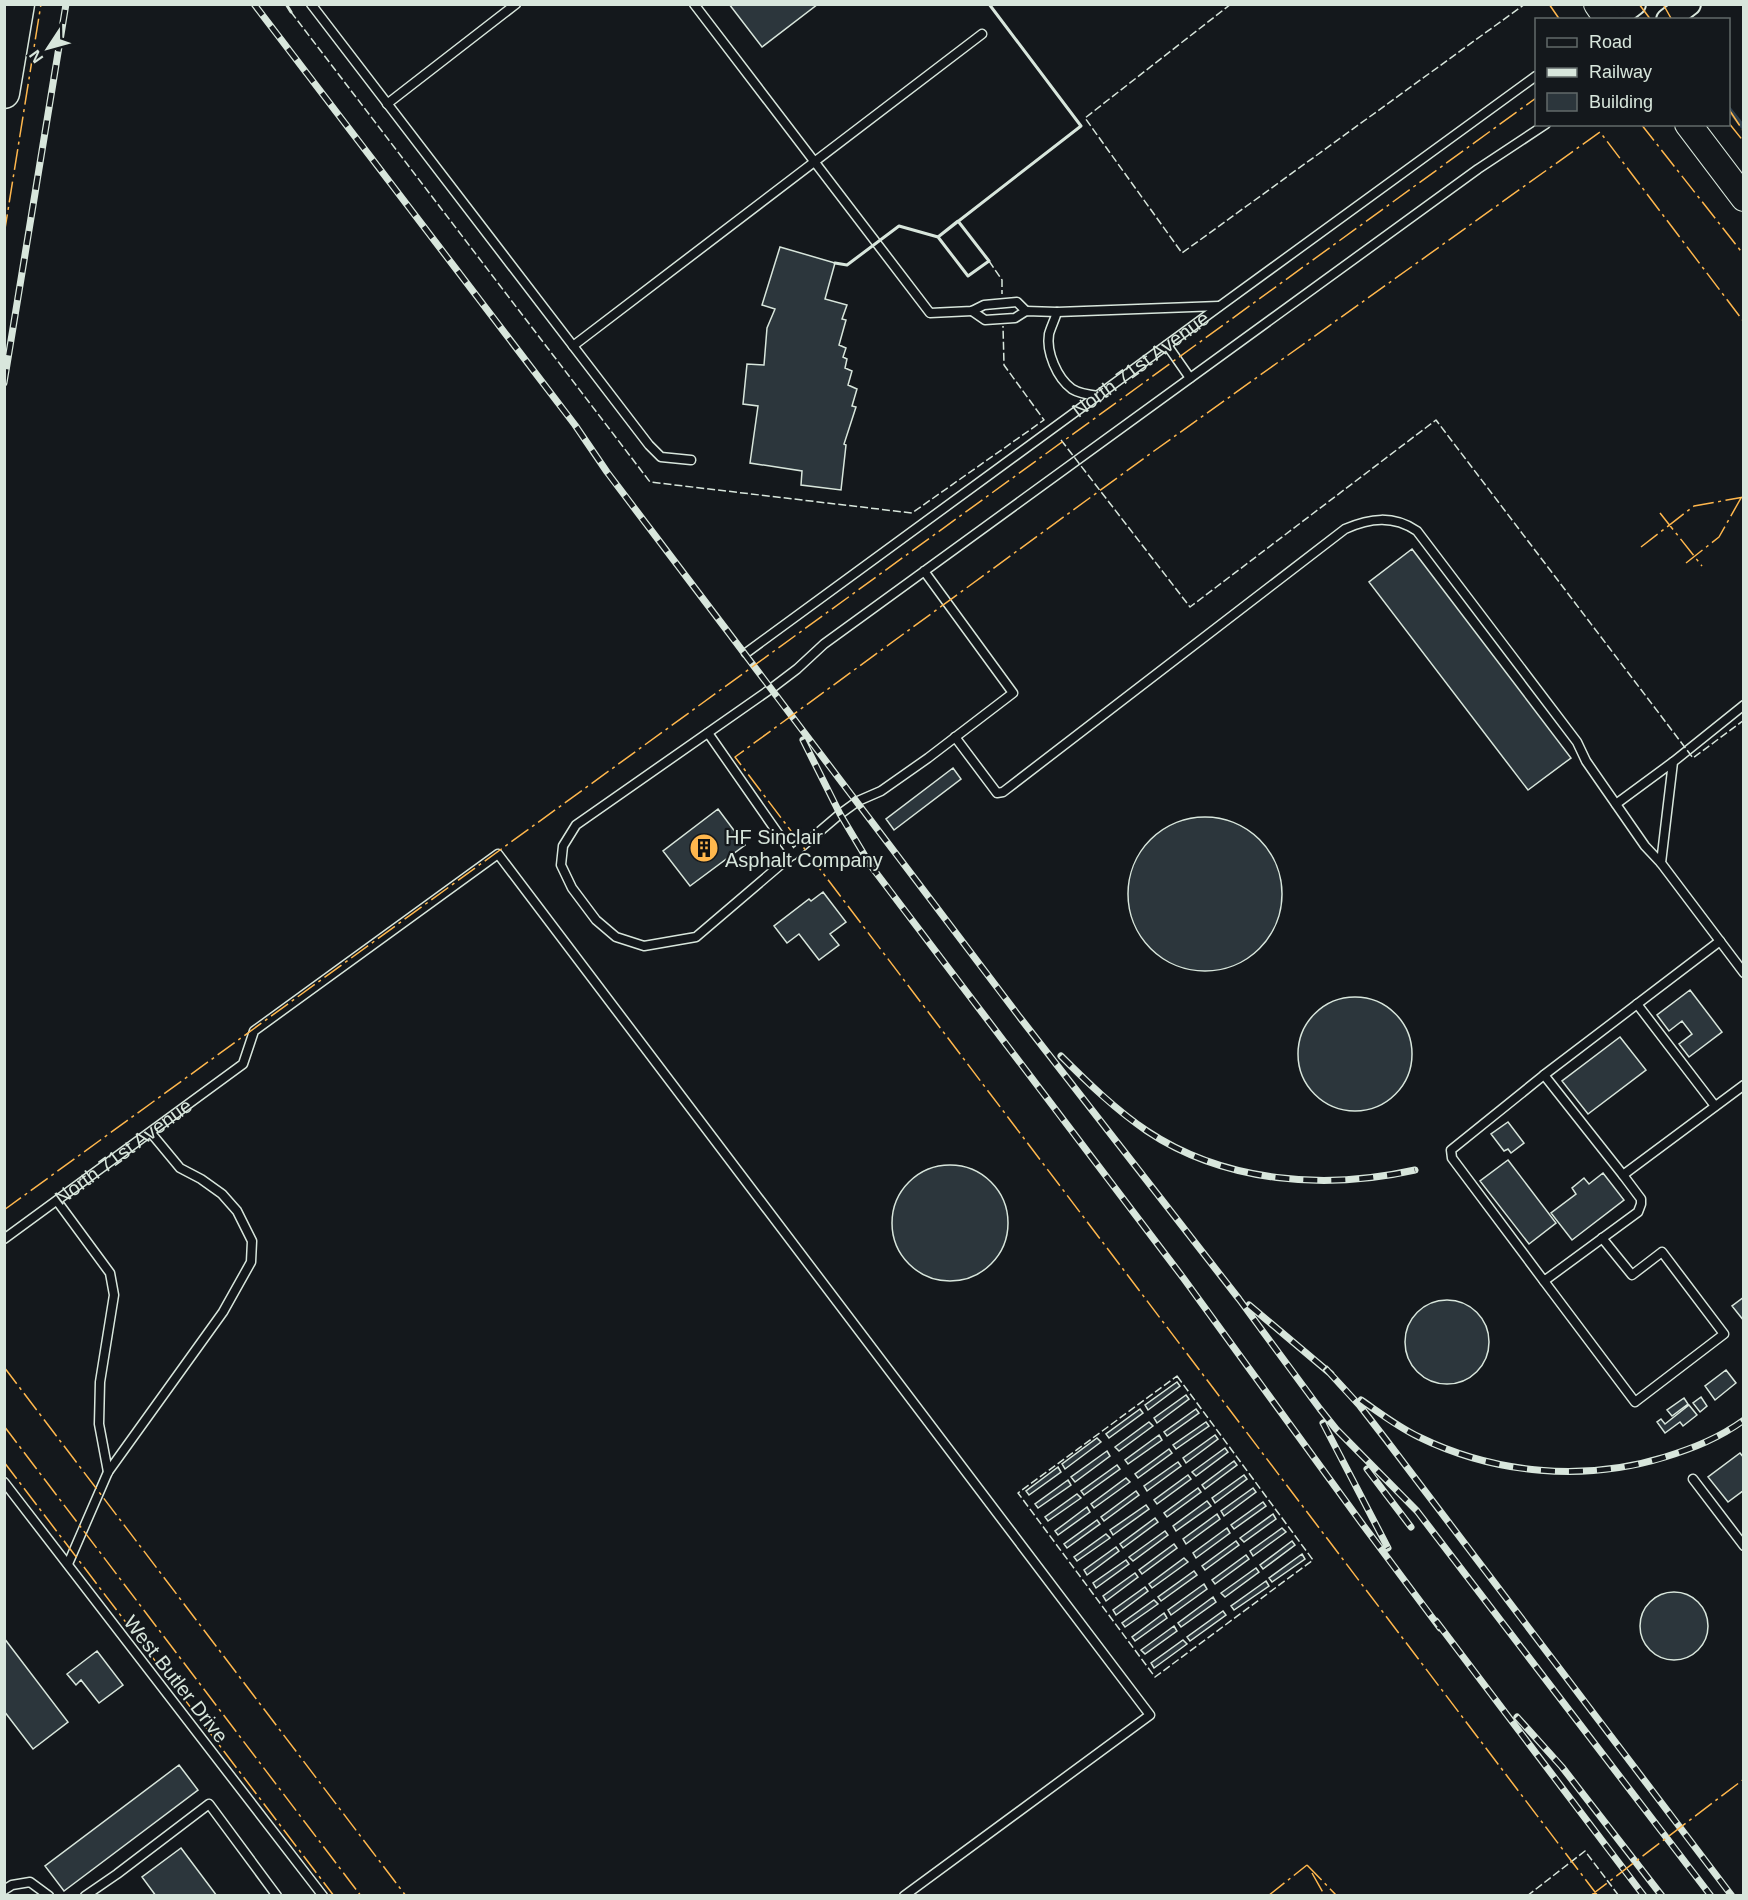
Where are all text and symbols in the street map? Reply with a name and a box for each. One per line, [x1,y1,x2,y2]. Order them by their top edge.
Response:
north arrow [18,18,78,78]
legend [1535,18,1730,126]
text: Road [1589,32,1632,52]
text: N [26,47,47,66]
text: Railway [1589,62,1652,82]
text: Building [1589,92,1653,112]
street label: North 71st Avenue [1068,307,1213,422]
place label: HF Sinclair Asphalt Company [725,826,883,871]
building icon: HF Sinclair Asphalt Company [688,832,720,864]
street label: North 71st Avenue [51,1094,196,1209]
street label: West Butler Drive [120,1611,232,1747]

